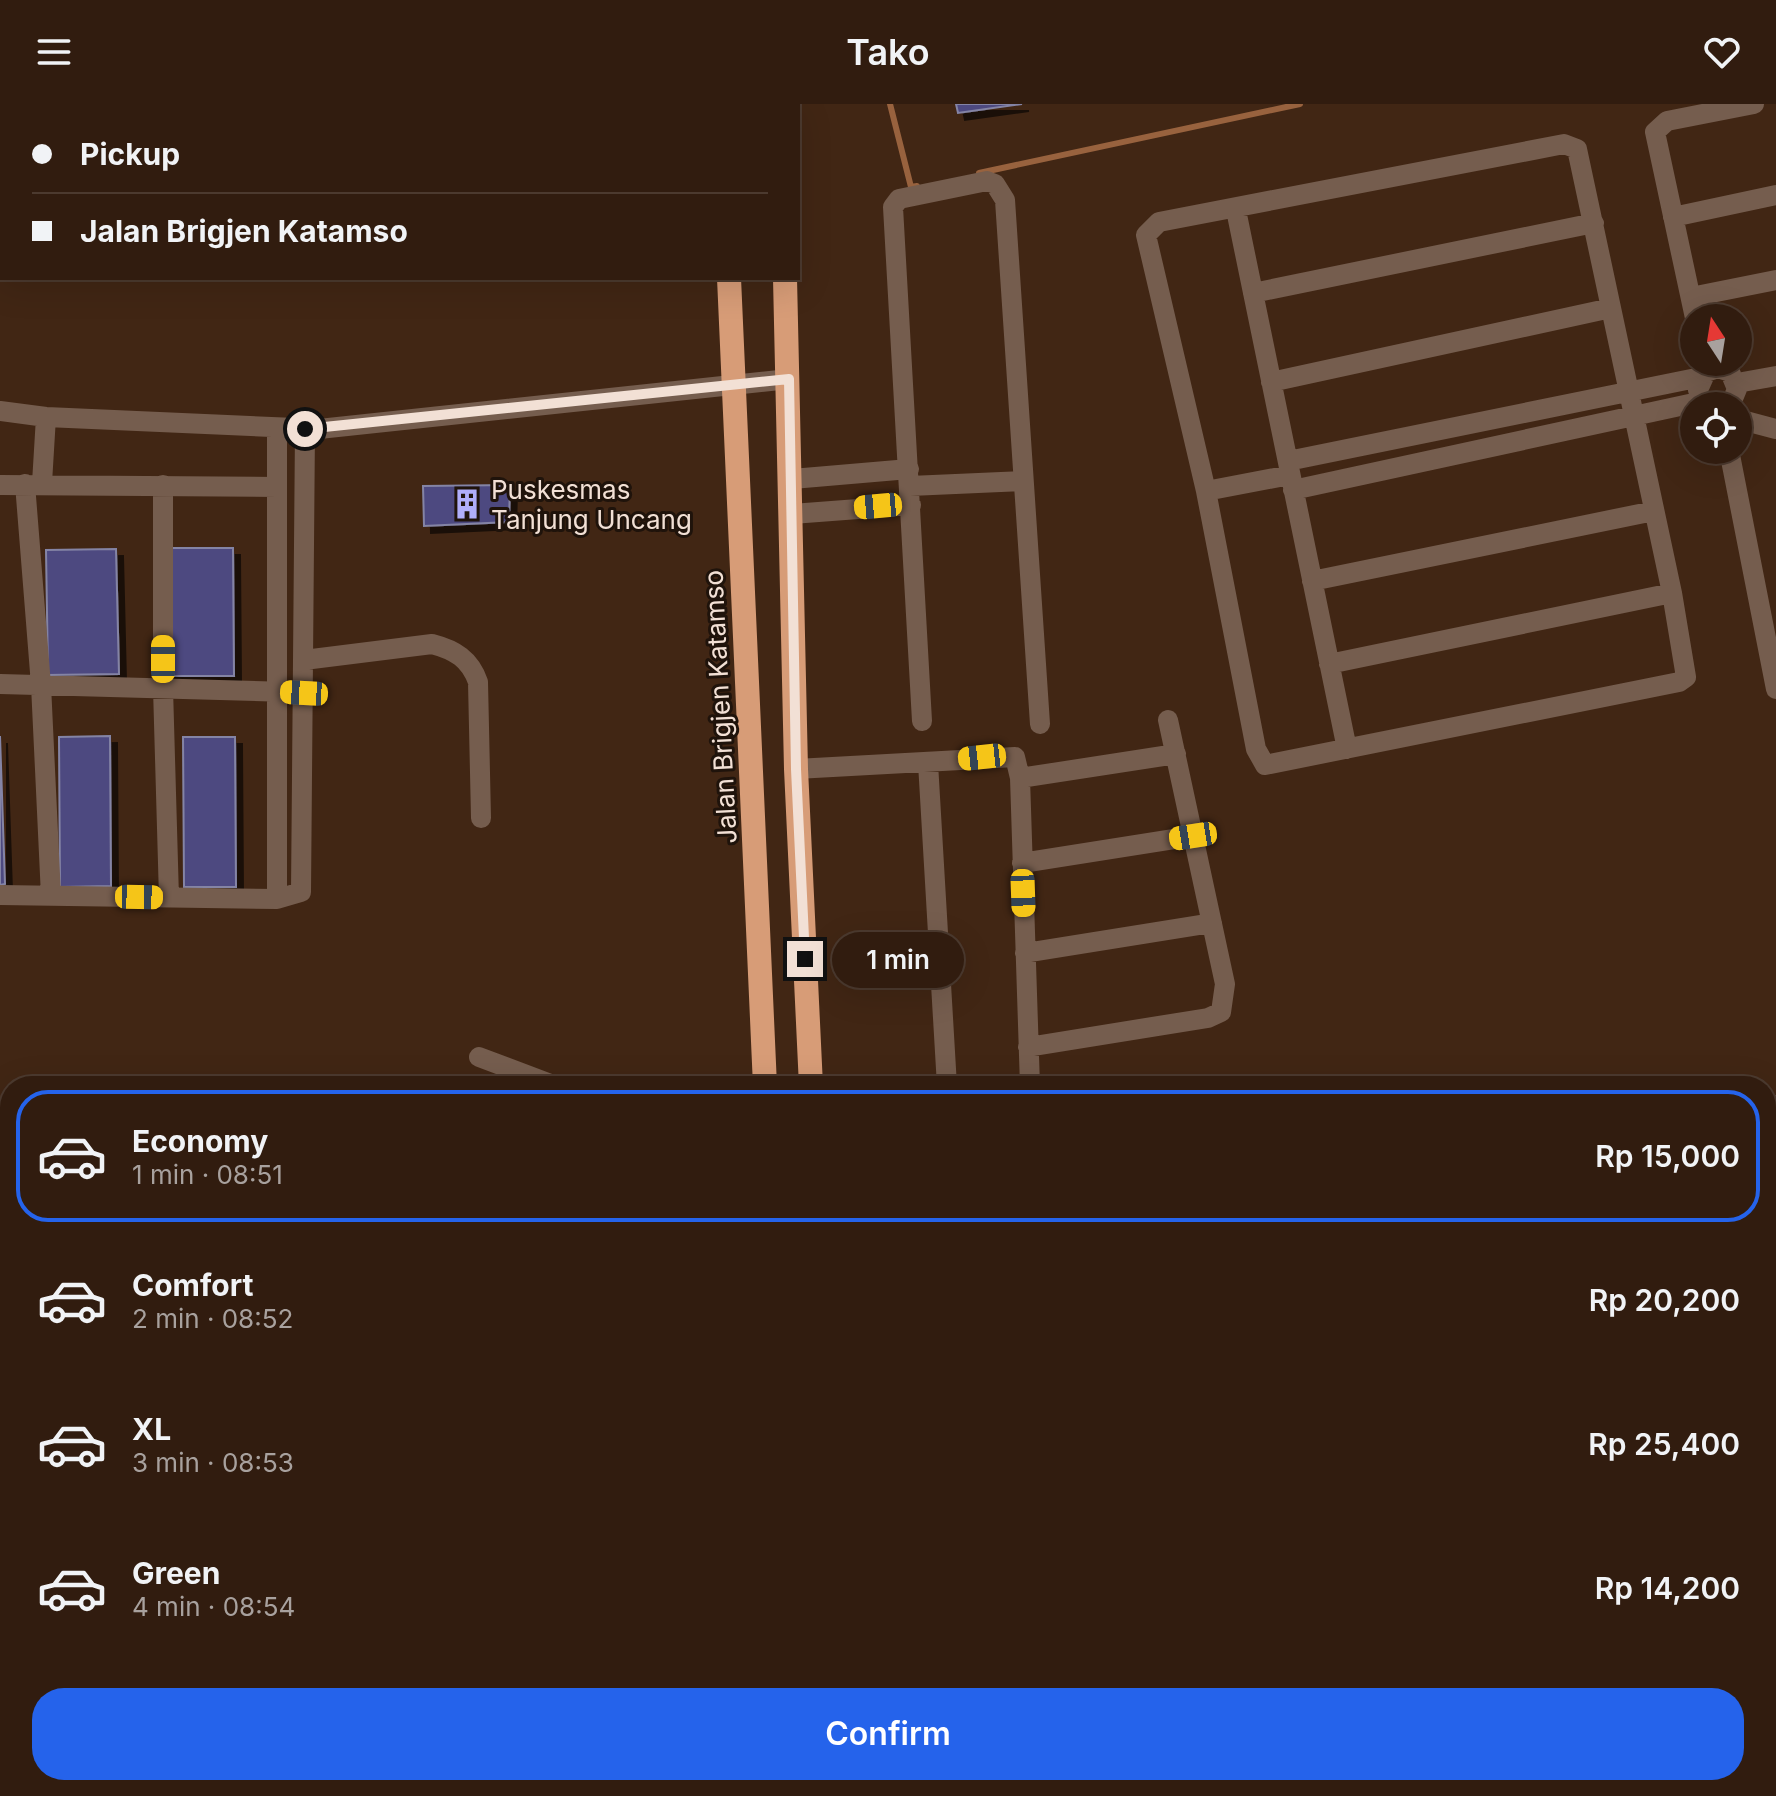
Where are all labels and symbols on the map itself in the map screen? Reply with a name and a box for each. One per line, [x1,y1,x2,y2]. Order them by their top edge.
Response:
north arrow [1680,304,1752,376]
route start [287,411,323,447]
place label: Puskesmas Tanjung Uncang [491,474,692,535]
building icon: Puskesmas Tanjung Uncang [450,487,484,521]
car [853,492,903,520]
street label: Jalan Brigjen Katamso [697,569,743,845]
car [151,635,175,683]
car [279,680,329,706]
car [957,743,1007,771]
car [1167,820,1219,852]
car [1010,869,1036,917]
car [115,885,163,909]
callout: 1 min [833,931,965,987]
route end [787,941,823,977]

